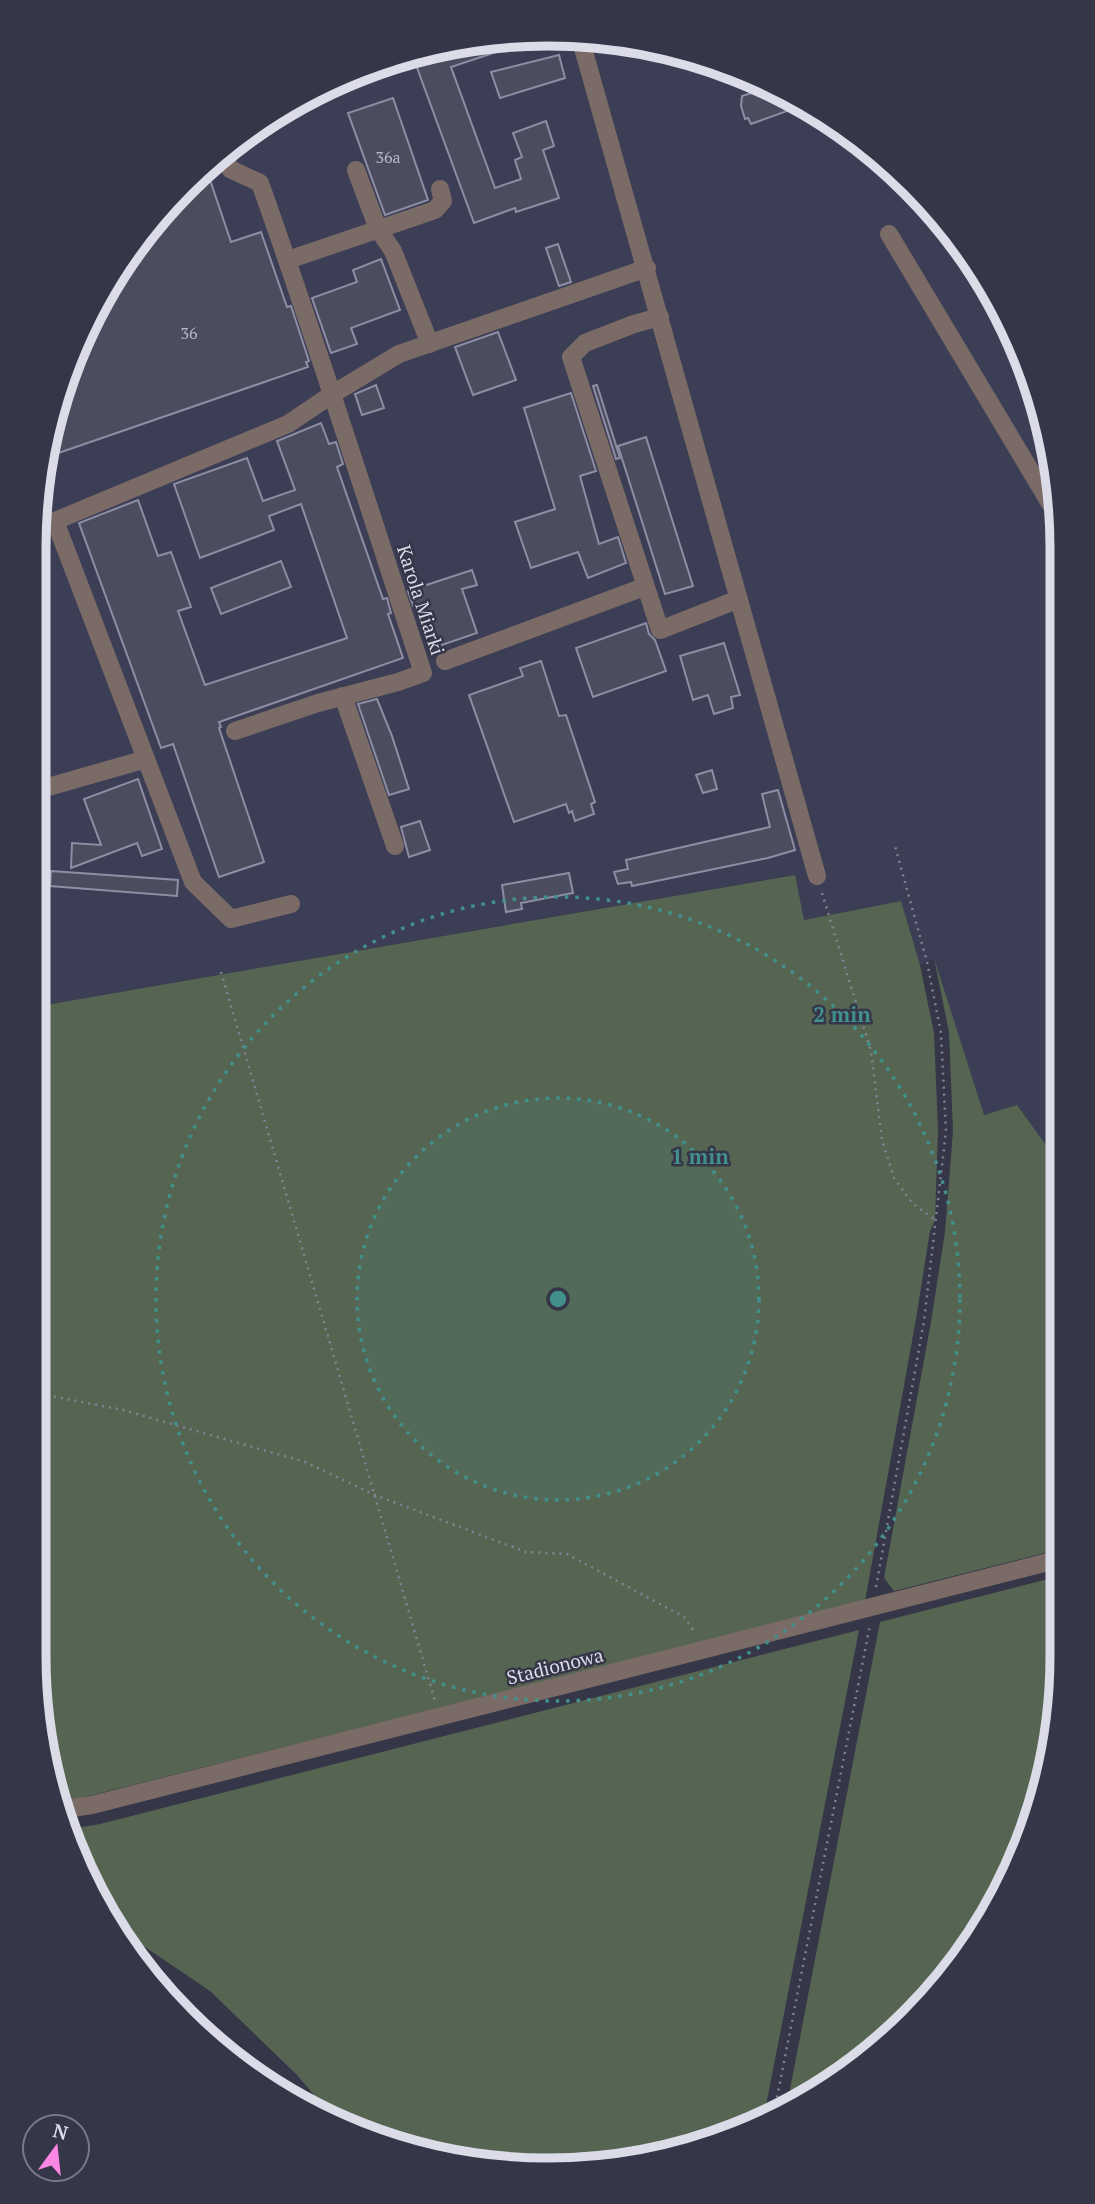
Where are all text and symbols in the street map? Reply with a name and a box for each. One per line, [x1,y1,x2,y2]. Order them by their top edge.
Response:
house number: 36a [375,146,401,168]
house number: 36 [180,322,198,344]
street label: Karola Miarki [392,542,451,658]
text: 2 min [813,1000,871,1028]
text: 1 min [671,1142,729,1170]
centre of rings [546,1287,570,1311]
street label: Stadionowa [504,1641,606,1690]
north arrow [21,2113,91,2183]
text: N [50,2117,71,2145]

